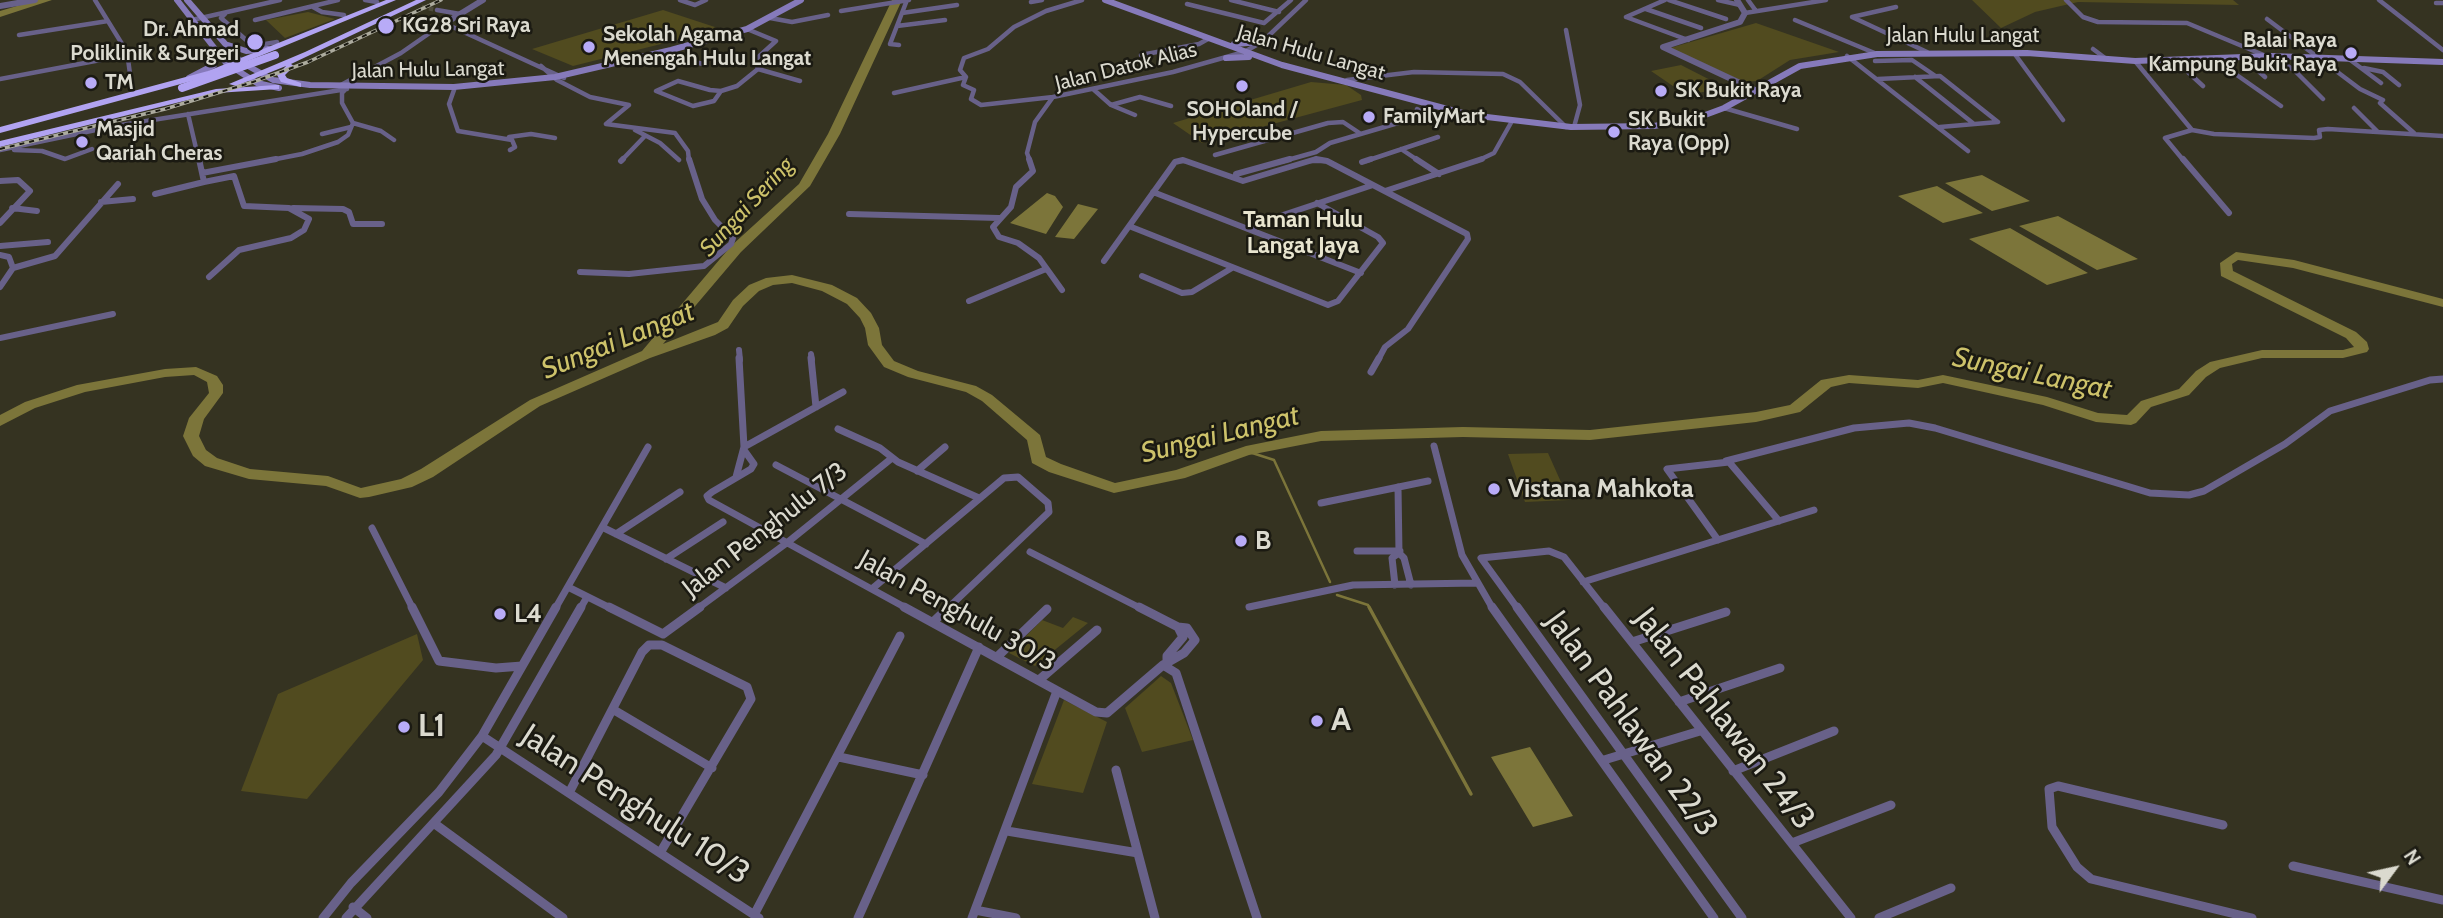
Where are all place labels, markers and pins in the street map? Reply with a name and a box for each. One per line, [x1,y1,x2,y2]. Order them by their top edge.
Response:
place label: KG28 Sri Raya [402,13,530,39]
marker: KG28 Sri Raya [376,16,396,36]
place label: Dr. Ahmad Poliklinik & Surgeri [70,17,239,67]
place label: Sekolah Agama Menengah Hulu Langat [603,22,811,72]
place label: Balai Raya Kampung Bukit Raya [2148,28,2337,78]
marker: Dr. Ahmad Poliklinik & Surgeri [245,32,265,52]
marker: Sekolah Agama Menengah Hulu Langat [581,39,597,55]
marker: Balai Raya Kampung Bukit Raya [2343,45,2359,61]
place label: TM [105,70,134,96]
marker: TM [83,75,99,91]
marker: SOHOland / Hypercube [1234,78,1250,94]
place label: SK Bukit Raya [1675,78,1802,104]
marker: SK Bukit Raya [1653,83,1669,99]
place label: SOHOland / Hypercube [1186,97,1298,147]
place label: FamilyMart [1383,104,1485,130]
place label: SK Bukit Raya (Opp) [1628,107,1730,157]
marker: FamilyMart [1361,109,1377,125]
place label: Masjid Qariah Cheras [96,117,222,167]
marker: SK Bukit Raya (Opp) [1606,124,1622,140]
marker: Masjid Qariah Cheras [74,134,90,150]
place label: Vistana Mahkota [1508,473,1694,505]
marker: Vistana Mahkota [1486,481,1502,497]
place label: B [1255,525,1271,557]
marker: B [1233,533,1249,549]
place label: L4 [514,598,542,630]
marker: L4 [492,606,508,622]
place label: A [1331,702,1351,740]
place label: L1 [418,708,445,746]
marker: A [1309,713,1325,729]
marker: L1 [396,719,412,735]

